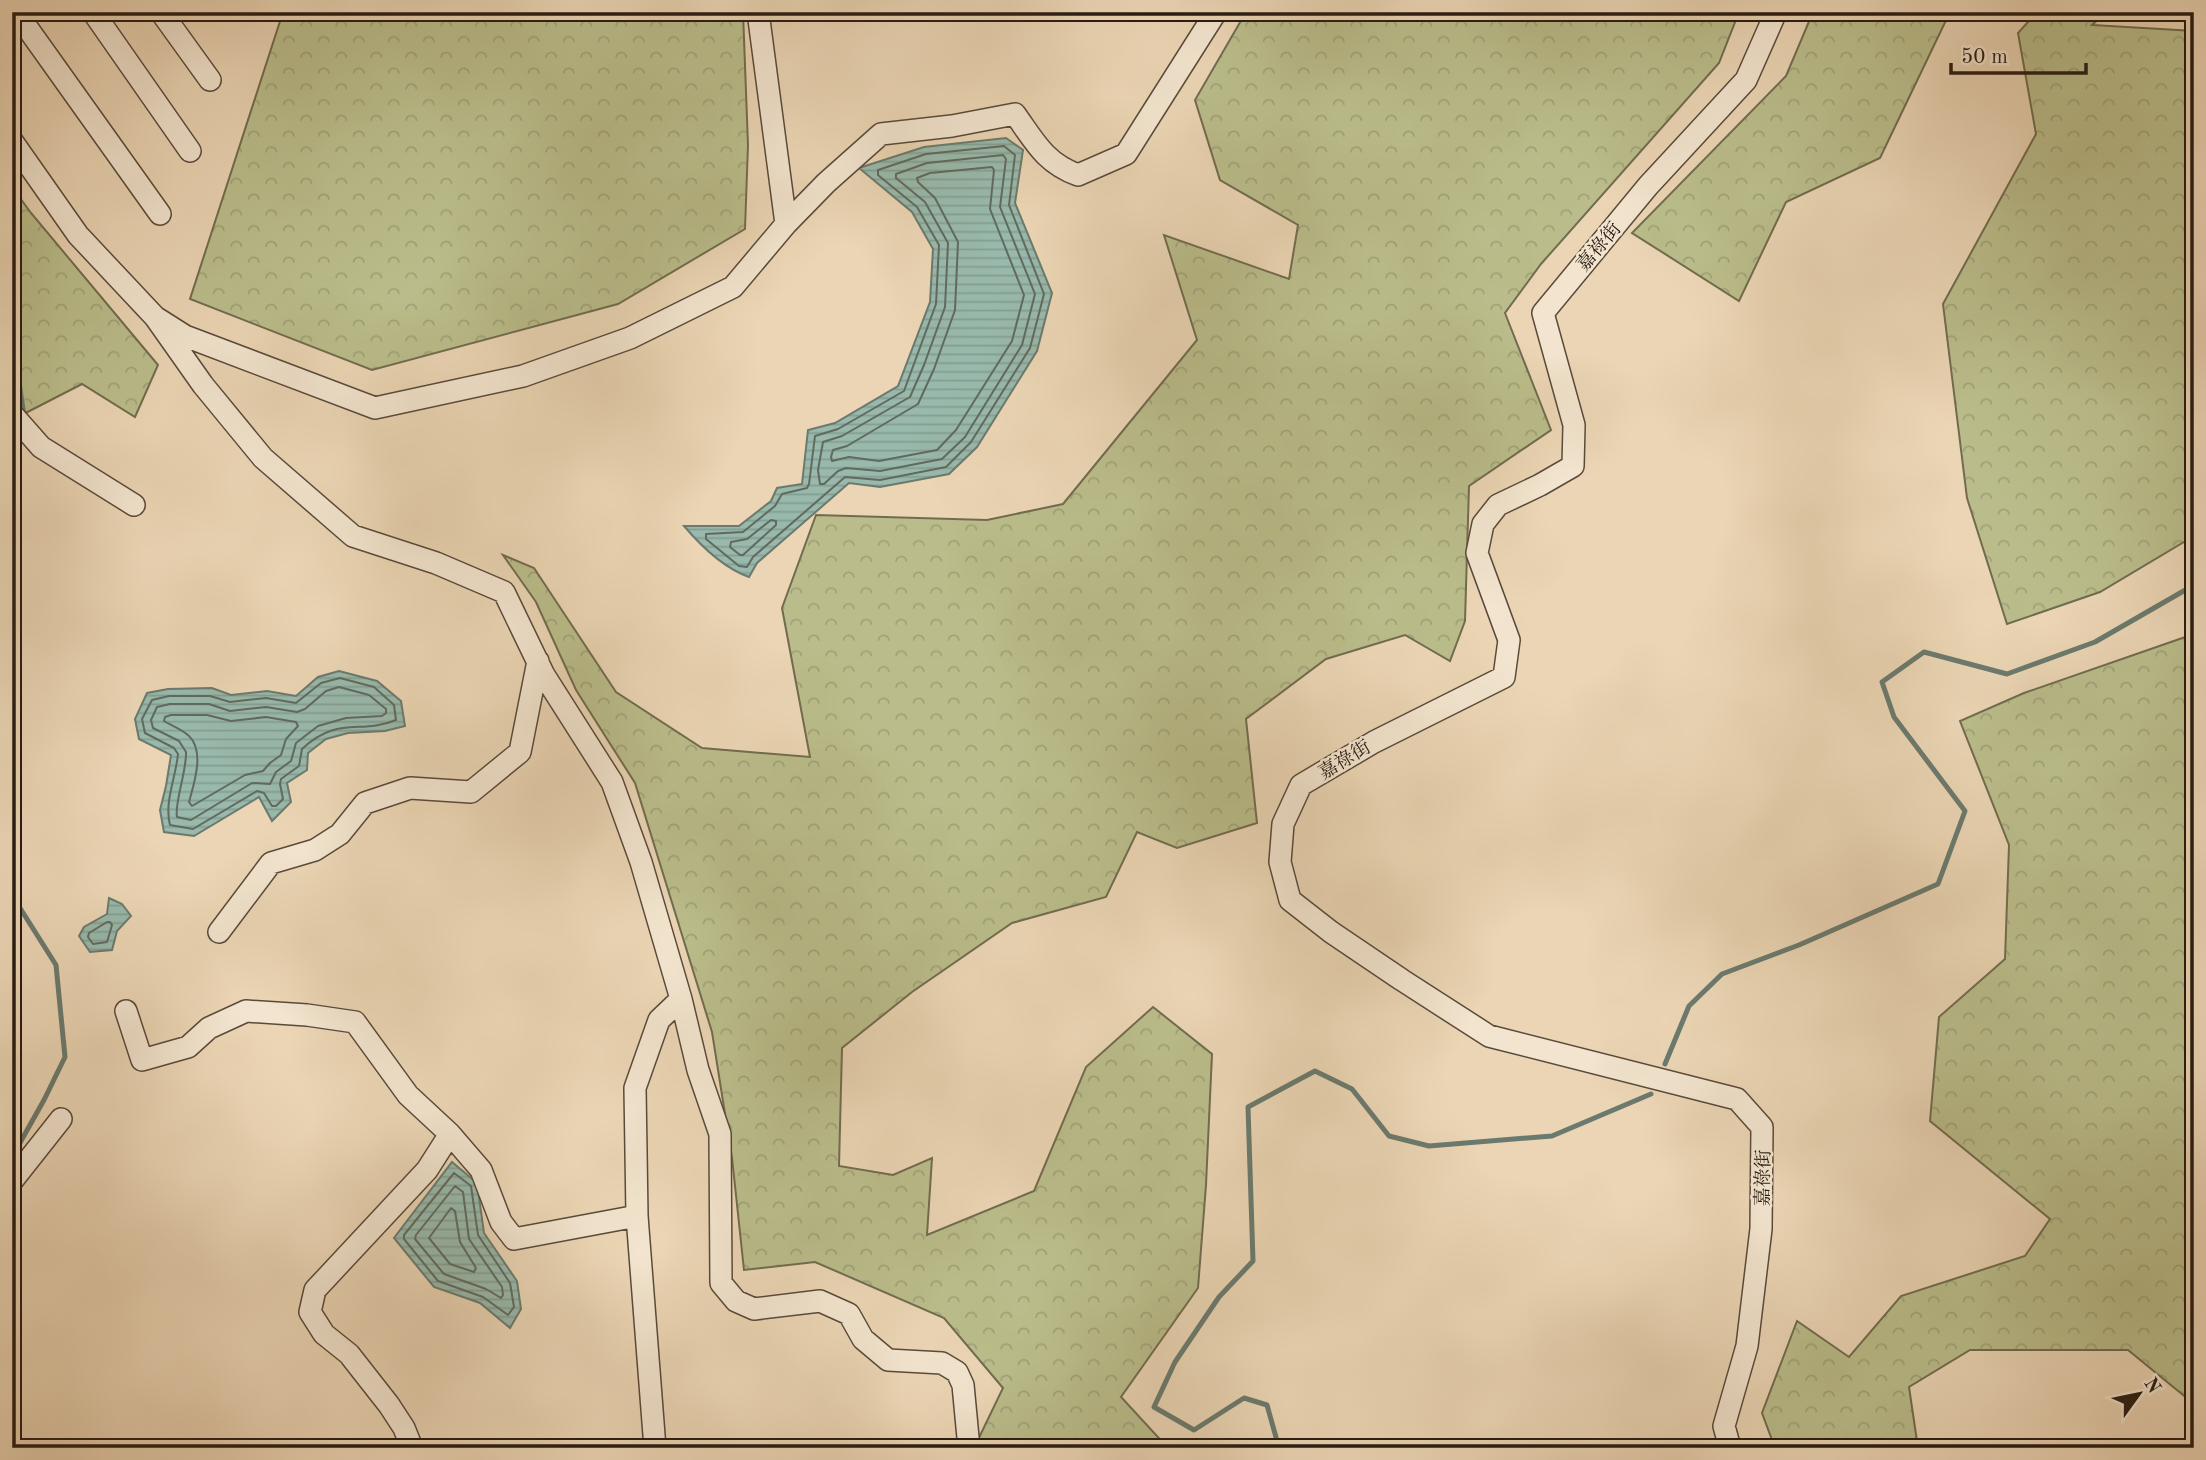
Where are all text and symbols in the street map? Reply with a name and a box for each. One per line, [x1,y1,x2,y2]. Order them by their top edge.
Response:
scale bar [1951,32,2085,76]
text: 50 m [1961,47,2008,68]
street label: 嘉祿街 [1573,218,1626,276]
street label: 嘉祿街 [1315,737,1375,784]
street label: 嘉祿街 [1753,1149,1774,1207]
north arrow [2104,1358,2174,1428]
text: N [2139,1375,2163,1398]

